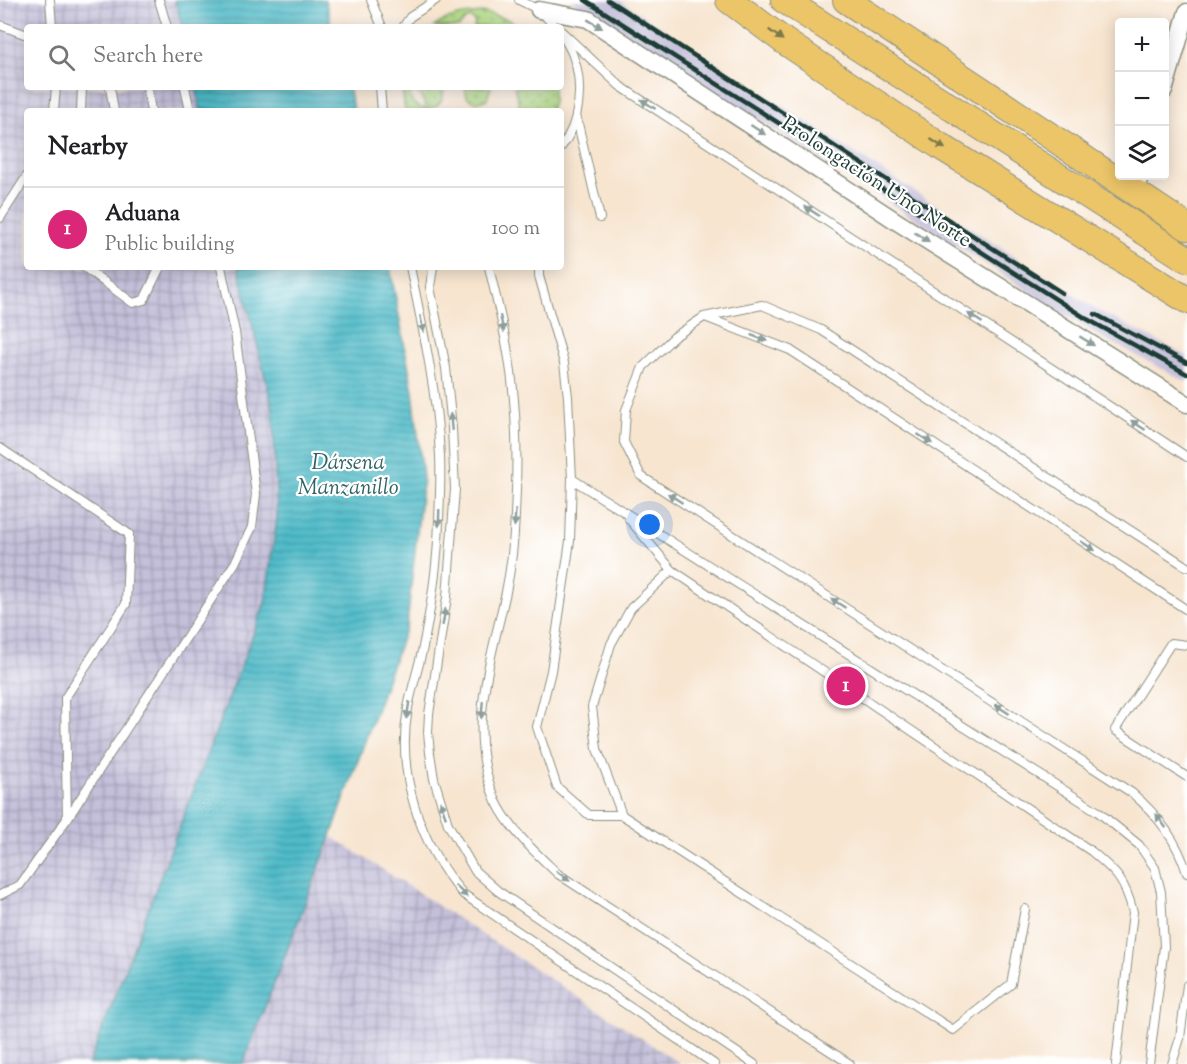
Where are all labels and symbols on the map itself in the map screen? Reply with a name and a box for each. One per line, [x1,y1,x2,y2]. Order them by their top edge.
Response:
one-way arrow [587,18,603,29]
one-way arrow [769,28,784,40]
one-way arrow [640,99,657,110]
street label: Prolongación Uno Norte [775,110,977,256]
one-way arrow [750,125,766,136]
one-way arrow [929,139,946,150]
one-way arrow [804,205,820,217]
one-way arrow [913,231,930,242]
one-way arrow [967,313,983,324]
one-way arrow [418,315,427,334]
one-way arrow [497,315,507,333]
one-way arrow [750,334,768,343]
one-way arrow [1079,335,1095,346]
one-way arrow [446,413,456,432]
one-way arrow [1130,419,1146,430]
one-way arrow [917,433,933,445]
water label: Dársena Manzanillo [298,448,399,505]
one-way arrow [666,492,683,503]
one-way arrow [434,508,443,527]
one-way arrow [510,508,519,527]
your location [635,510,664,539]
one-way arrow [1080,540,1097,551]
one-way arrow [831,597,847,609]
one-way arrow [440,607,449,626]
pin: 1 [826,664,866,708]
one-way arrow [477,700,487,719]
one-way arrow [403,701,412,720]
one-way arrow [995,703,1011,715]
one-way arrow [438,800,447,818]
one-way arrow [1155,813,1167,829]
one-way arrow [554,870,570,882]
one-way arrow [453,883,467,897]

